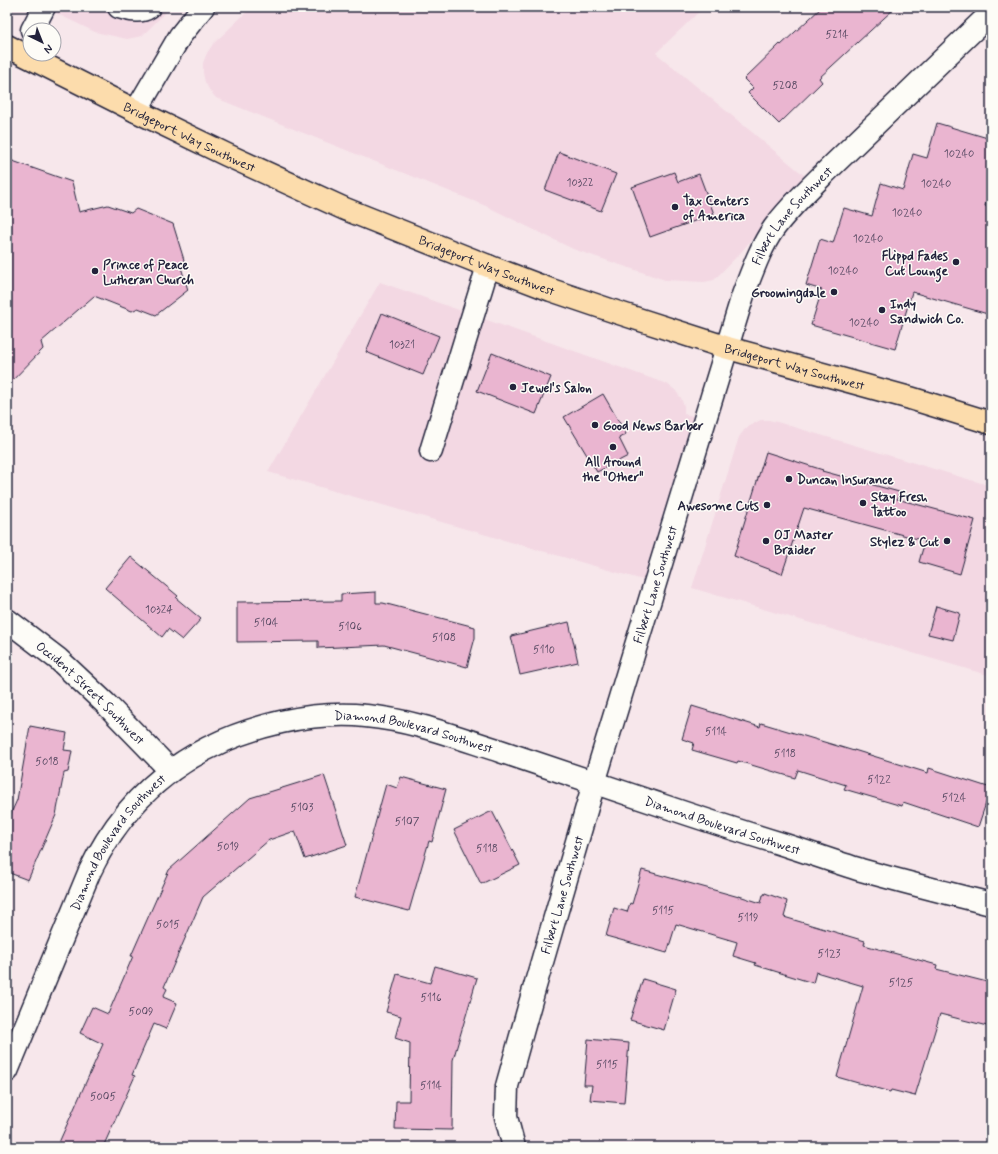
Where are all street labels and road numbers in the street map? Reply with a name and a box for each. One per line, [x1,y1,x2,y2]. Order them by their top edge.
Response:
street label: Bridgeport Way Southwest [120,99,258,177]
street label: Filbert Lane Southwest [749,163,837,268]
street label: Bridgeport Way Southwest [416,232,557,301]
street label: Bridgeport Way Southwest [722,340,866,395]
street label: Filbert Lane Southwest [630,524,682,646]
street label: Occident Street Southwest [32,638,148,749]
street label: Diamond Boulevard Southwest [334,708,495,758]
street label: Diamond Boulevard Southwest [67,771,170,914]
street label: Diamond Boulevard Southwest [642,793,802,859]
street label: Filbert Lane Southwest [538,834,588,956]

